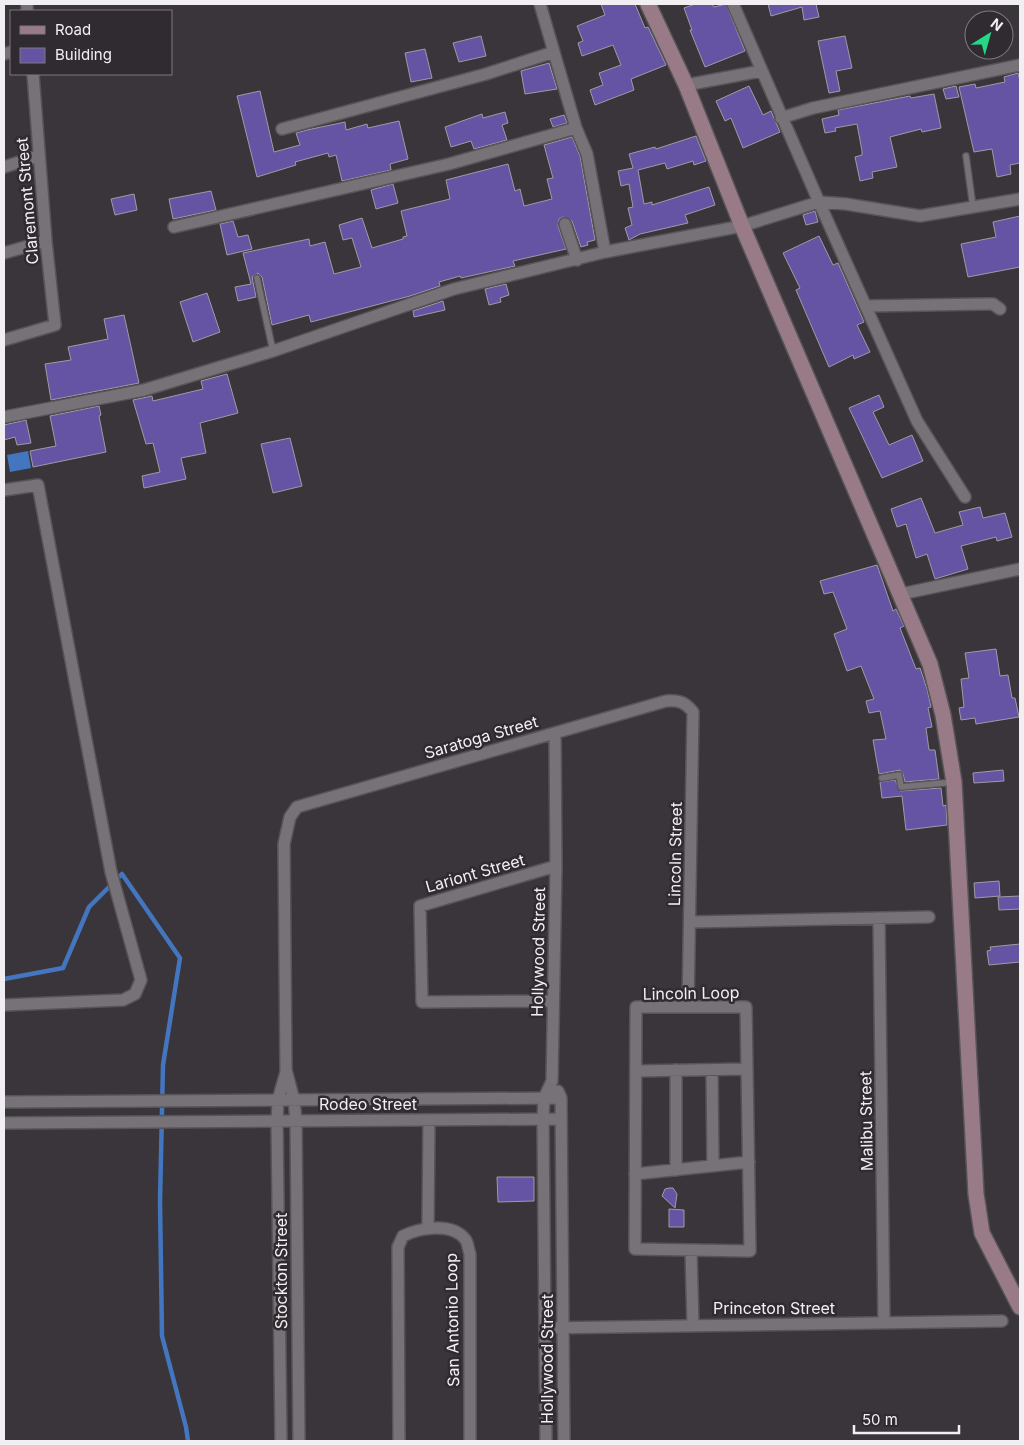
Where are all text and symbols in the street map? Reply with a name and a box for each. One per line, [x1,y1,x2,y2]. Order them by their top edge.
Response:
legend [10,10,172,75]
north arrow [964,10,1014,60]
text: N [988,14,1007,34]
text: Road [55,20,91,39]
text: Building [55,45,112,64]
street label: Claremont Street [11,137,43,265]
street label: Saratoga Street [422,711,540,763]
street label: Lincoln Street [664,802,686,906]
street label: Lariont Street [423,849,527,897]
street label: Hollywood Street [527,887,549,1017]
street label: Lincoln Loop [642,982,740,1004]
street label: Malibu Street [855,1071,877,1171]
street label: Rodeo Street [319,1094,417,1114]
street label: Stockton Street [271,1213,291,1329]
street label: San Antonio Loop [441,1253,463,1387]
street label: Hollywood Street [537,1294,557,1424]
street label: Princeton Street [713,1298,835,1318]
scale bar [854,1402,959,1434]
text: 50 m [862,1410,898,1429]

